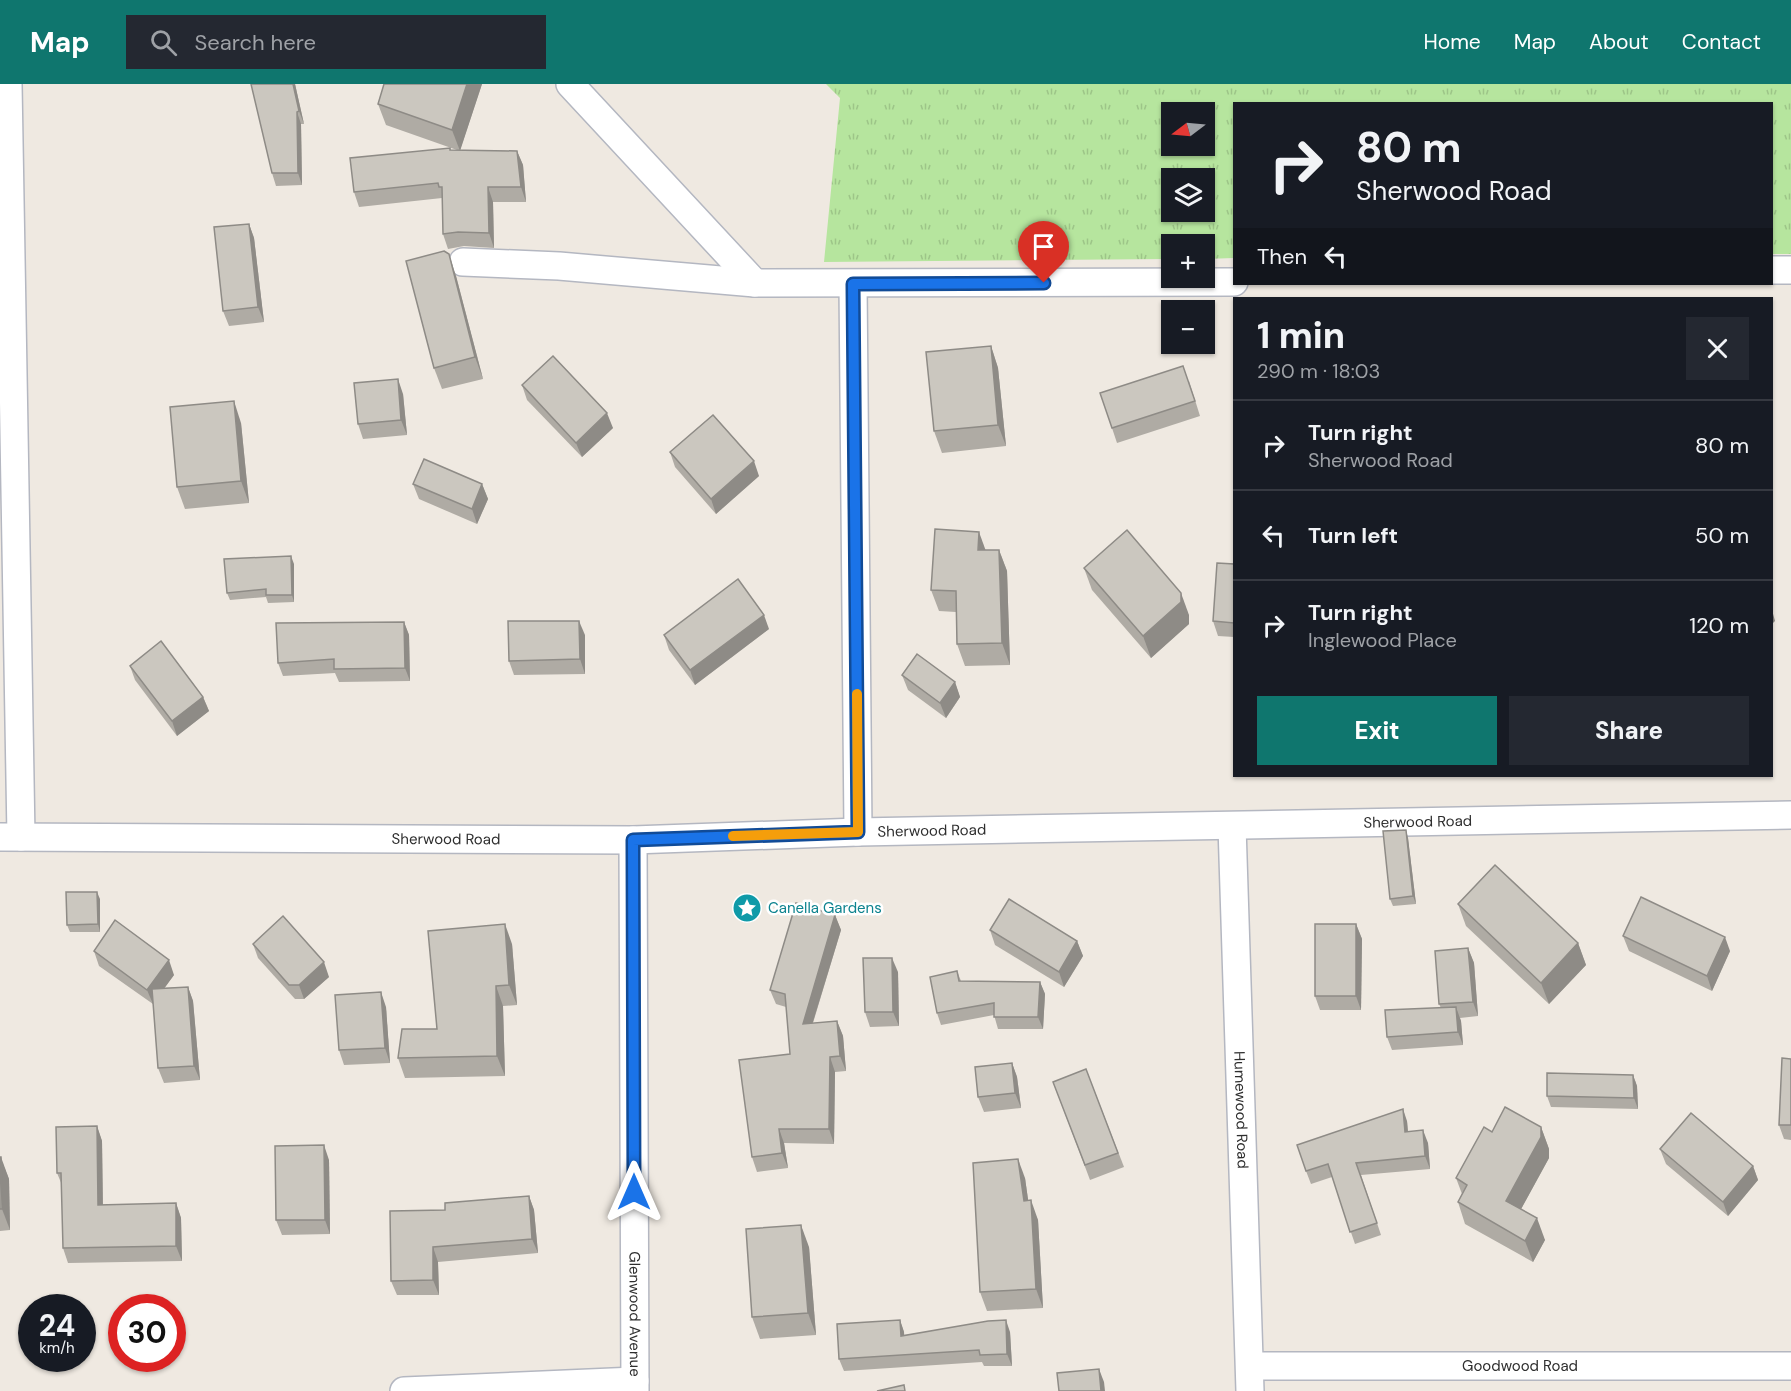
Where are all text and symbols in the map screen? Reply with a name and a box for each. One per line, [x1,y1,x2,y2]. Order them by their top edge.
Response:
search box [126,15,546,69]
text: Map [30,24,90,61]
icon: search [147,26,180,59]
text: Search here [195,28,316,57]
text: Home [1423,28,1481,56]
text: Map [1514,28,1556,56]
text: About [1589,28,1649,56]
text: Contact [1682,28,1761,56]
north arrow [1161,102,1215,156]
map controls [1161,102,1215,354]
text: 80 m [1356,120,1462,175]
icon: right [1257,126,1335,204]
button: layers [1161,168,1215,222]
text: Sherwood Road [1356,173,1552,208]
pin [1018,221,1069,283]
icon: arrive [1027,230,1060,263]
button: + [1161,234,1215,288]
icon: left [1319,240,1352,273]
text: Then [1257,242,1307,271]
button: − [1161,300,1215,354]
text: 1 min [1257,312,1345,359]
button: close [1686,317,1749,380]
text: 290 m · 18:03 [1257,358,1380,384]
text: Turn right [1308,418,1413,447]
icon: right [1257,429,1290,462]
text: 80 m [1695,431,1749,460]
text: Sherwood Road [1308,447,1453,473]
icon: left [1257,519,1290,552]
text: Turn left [1308,521,1398,550]
text: 50 m [1695,521,1749,550]
text: Turn right [1308,598,1413,627]
icon: right [1257,609,1290,642]
text: 120 m [1689,611,1749,640]
text: Inglewood Place [1308,627,1457,653]
button: Exit [1257,696,1497,765]
button: Share [1509,696,1749,765]
street label: Sherwood Road [1363,811,1472,833]
street label: Sherwood Road [877,820,986,842]
street label: Sherwood Road [392,829,500,849]
place icon: Canella Gardens [731,892,763,924]
place label: Canella Gardens [768,898,882,918]
street label: Humewood Road [1229,1051,1253,1169]
position arrow [602,1160,666,1224]
street label: Glenwood Avenue [624,1251,645,1377]
speed limit sign: 30 [108,1294,186,1372]
text: 24 [39,1306,75,1345]
text: km/h [39,1338,75,1358]
street label: Goodwood Road [1462,1356,1578,1376]

